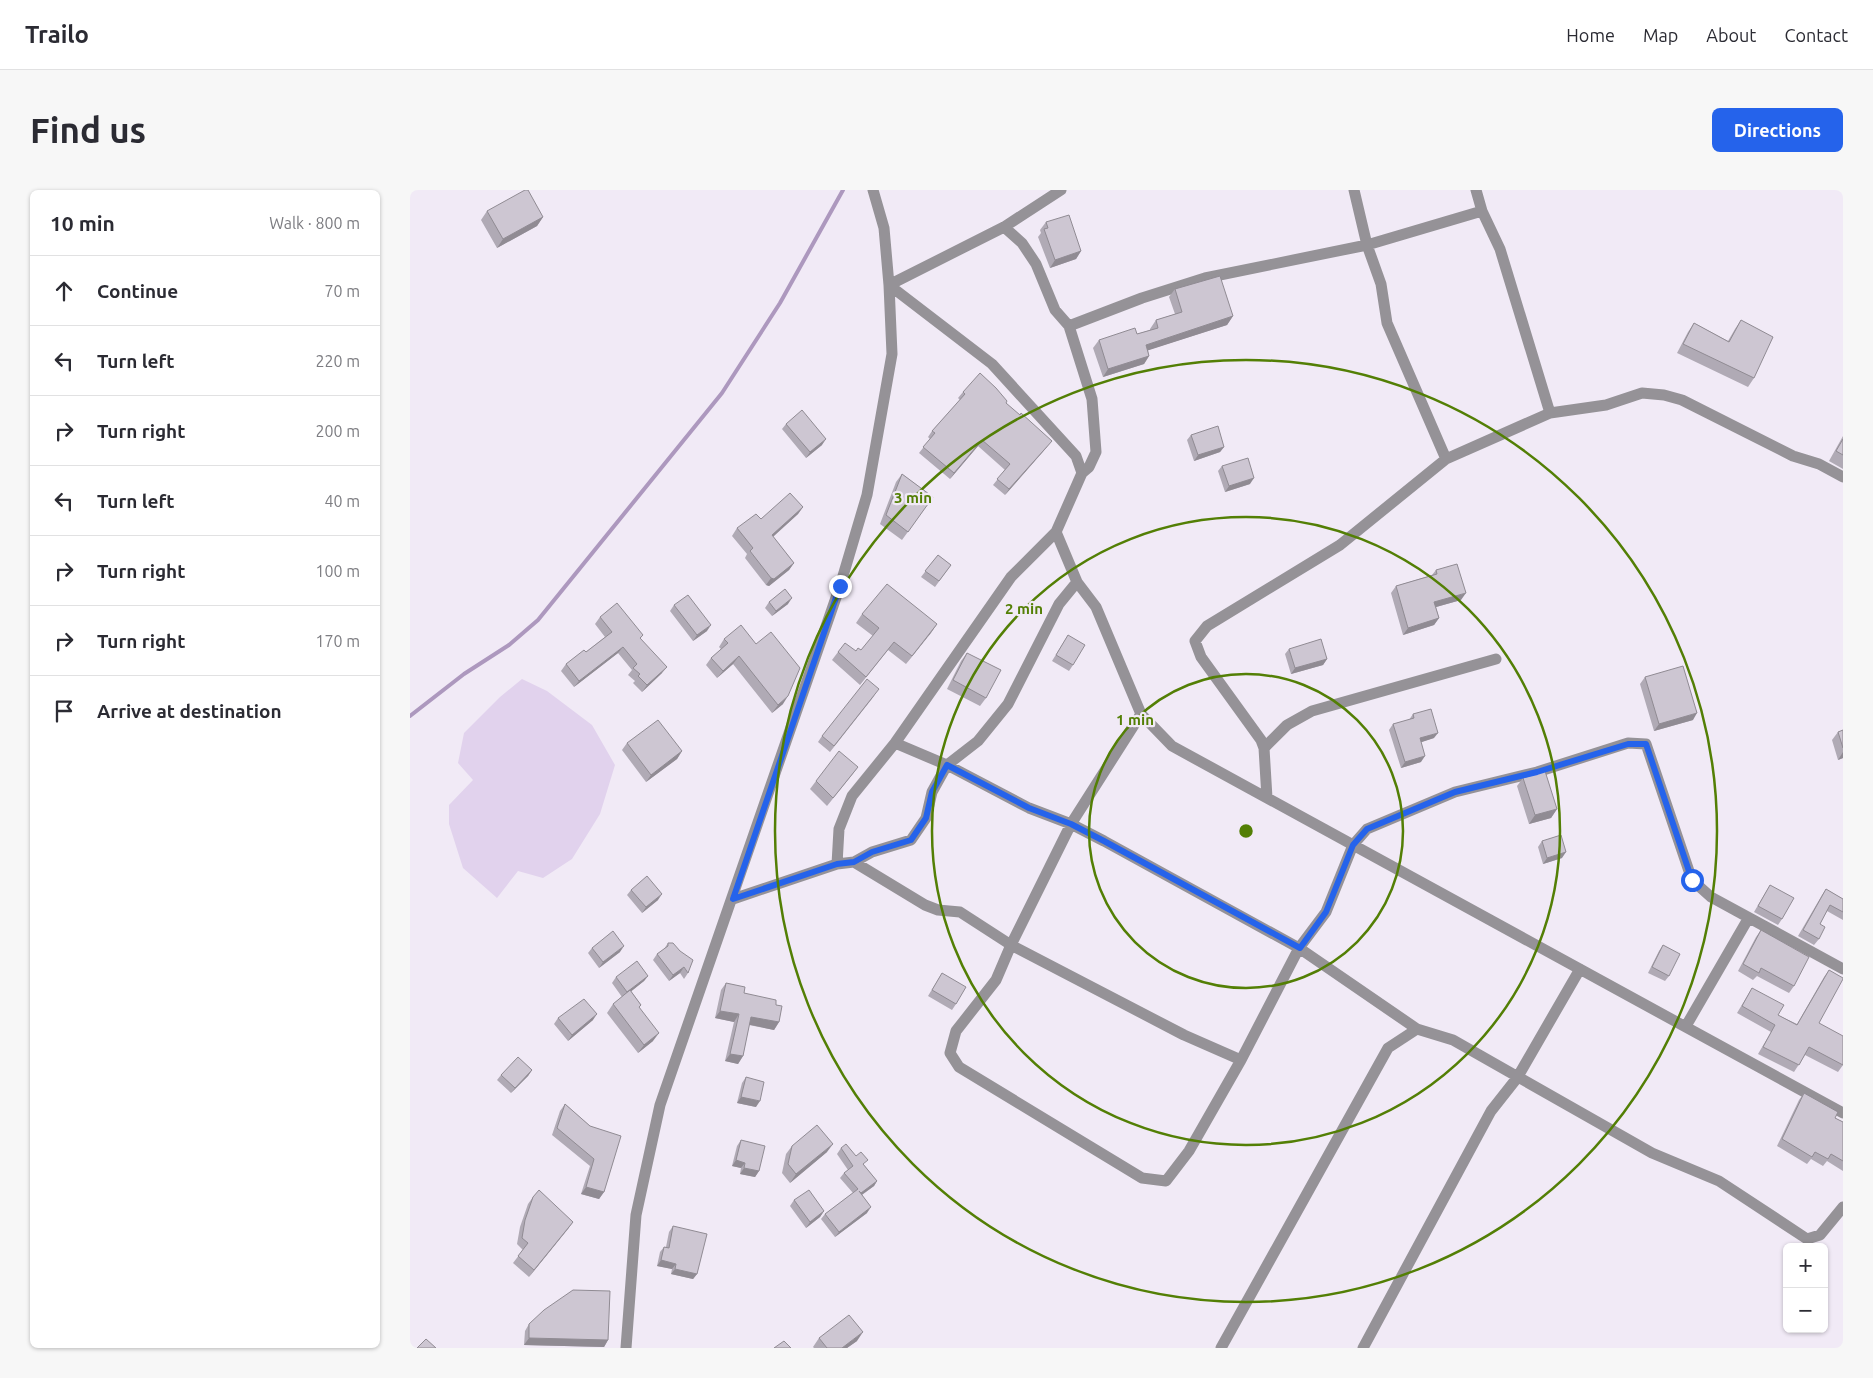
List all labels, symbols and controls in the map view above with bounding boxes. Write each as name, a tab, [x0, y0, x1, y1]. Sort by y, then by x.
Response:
text: Trailo	[25, 21, 89, 48]
text: Home	[1566, 25, 1615, 45]
text: Map	[1643, 25, 1678, 45]
text: About	[1706, 25, 1756, 45]
text: Contact	[1784, 25, 1848, 45]
button: Directions	[1712, 108, 1843, 152]
text: Find us	[30, 110, 146, 150]
text: 10 min	[50, 211, 115, 235]
text: Walk · 800 m	[269, 214, 360, 232]
icon: ahead	[50, 277, 78, 305]
text: Continue	[97, 280, 178, 302]
text: 70 m	[324, 282, 360, 300]
icon: left	[50, 347, 78, 375]
text: Turn left	[97, 350, 175, 372]
text: 220 m	[315, 352, 360, 370]
icon: right	[50, 417, 78, 445]
text: Turn right	[97, 420, 185, 442]
text: 200 m	[315, 422, 360, 440]
icon: left	[50, 487, 78, 515]
text: 3 min	[894, 489, 932, 506]
text: Turn left	[97, 490, 175, 512]
text: 40 m	[324, 492, 360, 510]
icon: right	[50, 557, 78, 585]
text: Turn right	[97, 560, 185, 582]
text: 100 m	[315, 562, 360, 580]
route end	[829, 575, 852, 598]
text: 2 min	[1005, 600, 1043, 617]
icon: right	[50, 627, 78, 655]
text: Turn right	[97, 630, 185, 652]
text: 170 m	[315, 632, 360, 650]
icon: arrive	[50, 697, 78, 725]
text: Arrive at destination	[97, 700, 282, 722]
text: 1 min	[1116, 711, 1154, 728]
centre of rings	[1237, 822, 1255, 840]
route start	[1681, 869, 1704, 892]
map controls	[1783, 1243, 1828, 1333]
button: +	[1783, 1243, 1828, 1288]
button: −	[1783, 1288, 1828, 1333]

